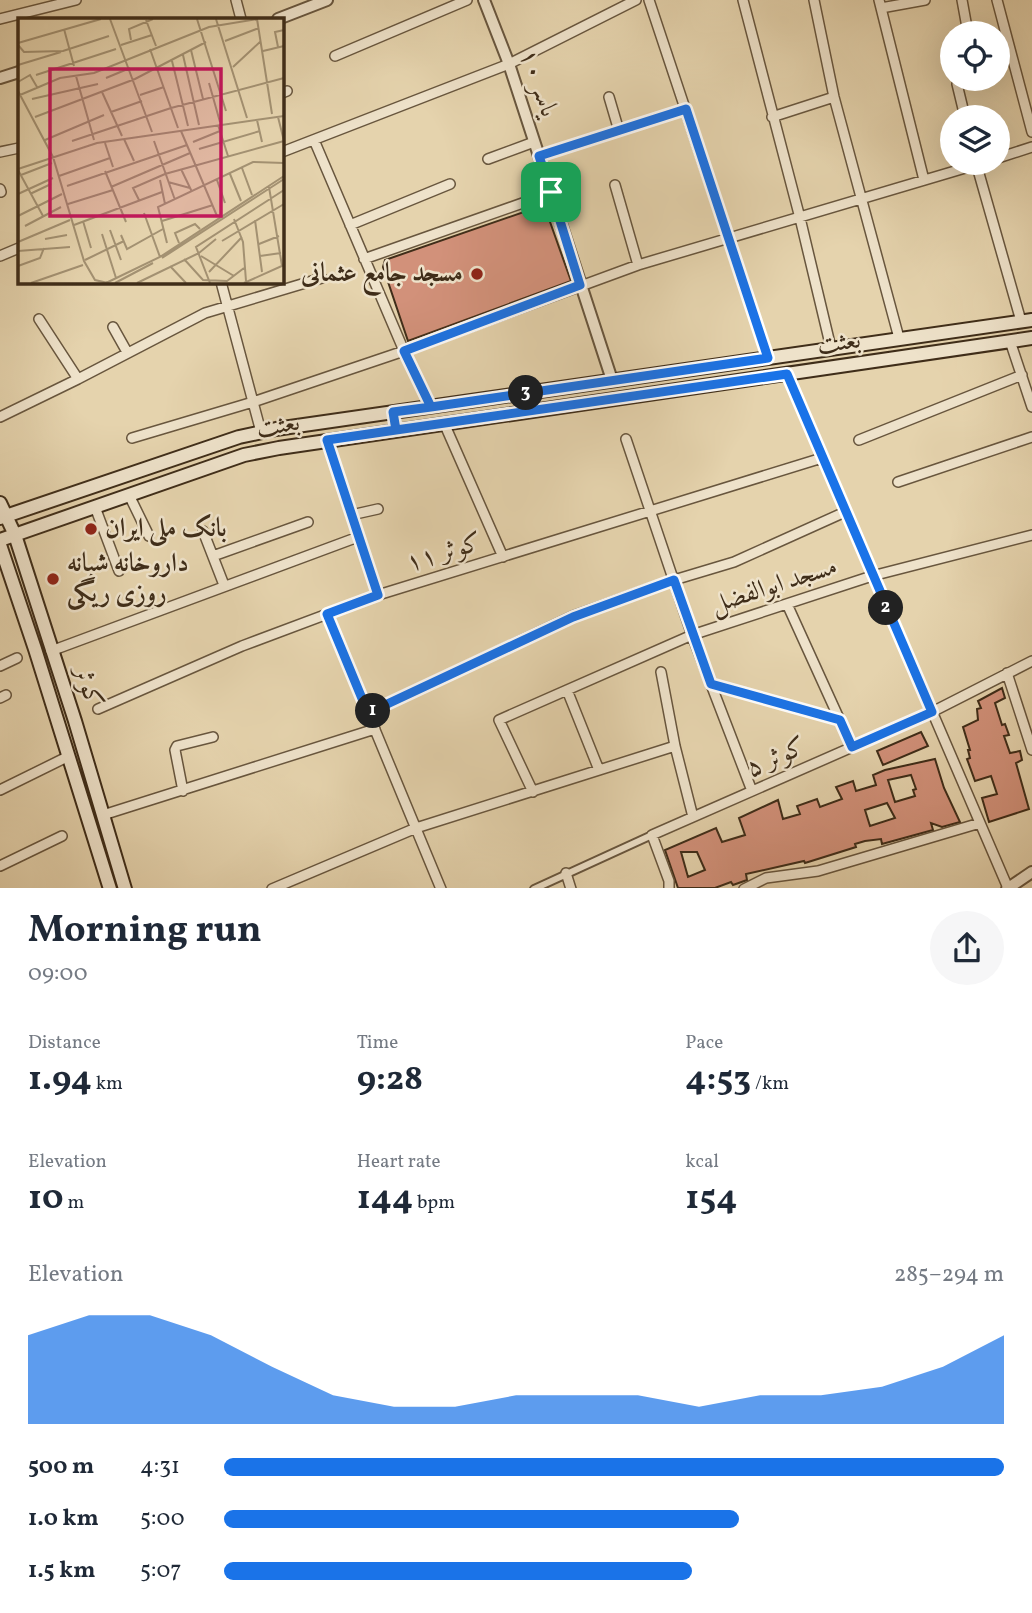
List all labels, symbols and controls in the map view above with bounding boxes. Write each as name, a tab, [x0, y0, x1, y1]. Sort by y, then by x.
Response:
inset map	[18, 18, 284, 284]
map controls	[940, 21, 1010, 175]
button: locate	[940, 21, 1010, 91]
street label: یاسر ۱۰	[510, 44, 567, 124]
button: layers	[940, 105, 1010, 175]
pin	[521, 162, 581, 222]
icon: arrive	[532, 173, 570, 211]
place label: مسجد جامع عثمانی	[300, 256, 463, 296]
marker: مسجد جامع عثمانی	[469, 266, 485, 282]
street label: بعثت	[815, 322, 863, 364]
pin: 3	[508, 376, 544, 410]
text: 3	[521, 379, 530, 405]
street label: بعثت	[253, 404, 303, 448]
place label: بانک ملی ایران	[105, 511, 227, 548]
marker: بانک ملی ایران	[83, 521, 99, 537]
street label: کوثر ۱۱	[402, 524, 486, 582]
place label: داروخانه شبانه روزی ریگی	[67, 546, 189, 612]
street label: مسجد ابوالفضل	[706, 549, 842, 623]
marker: داروخانه شبانه روزی ریگی	[45, 571, 61, 587]
pin: 2	[868, 590, 903, 626]
text: 2	[881, 594, 890, 620]
street label: کوثر	[63, 659, 112, 712]
pin: 1	[356, 694, 390, 728]
text: 1	[369, 697, 376, 723]
street label: کوثر ۵	[740, 729, 812, 787]
text: Morning run	[28, 905, 262, 958]
button: share	[930, 911, 1004, 985]
text: 09:00	[28, 958, 88, 990]
text: Distance	[28, 1030, 101, 1056]
text: Time	[357, 1030, 398, 1056]
text: Pace	[685, 1030, 723, 1056]
text: 1.94	[28, 1056, 92, 1104]
text: 9:28	[357, 1056, 423, 1104]
text: 4:53	[685, 1056, 751, 1104]
text: km	[92, 1071, 123, 1097]
text: /km	[751, 1071, 789, 1097]
text: Elevation	[28, 1149, 107, 1175]
text: Heart rate	[357, 1149, 441, 1175]
text: kcal	[685, 1149, 719, 1175]
text: 10	[28, 1175, 64, 1223]
text: 144	[357, 1175, 413, 1223]
text: 154	[685, 1175, 737, 1223]
text: m	[64, 1190, 84, 1216]
text: bpm	[413, 1190, 455, 1216]
text: Elevation	[28, 1259, 124, 1291]
text: 285–294 m	[894, 1259, 1004, 1291]
text: 500 m	[28, 1451, 94, 1483]
text: 4:31	[140, 1451, 180, 1483]
text: 1.0 km	[28, 1503, 99, 1535]
text: 5:00	[140, 1503, 185, 1535]
text: 1.5 km	[28, 1555, 95, 1587]
text: 5:07	[140, 1555, 181, 1587]

